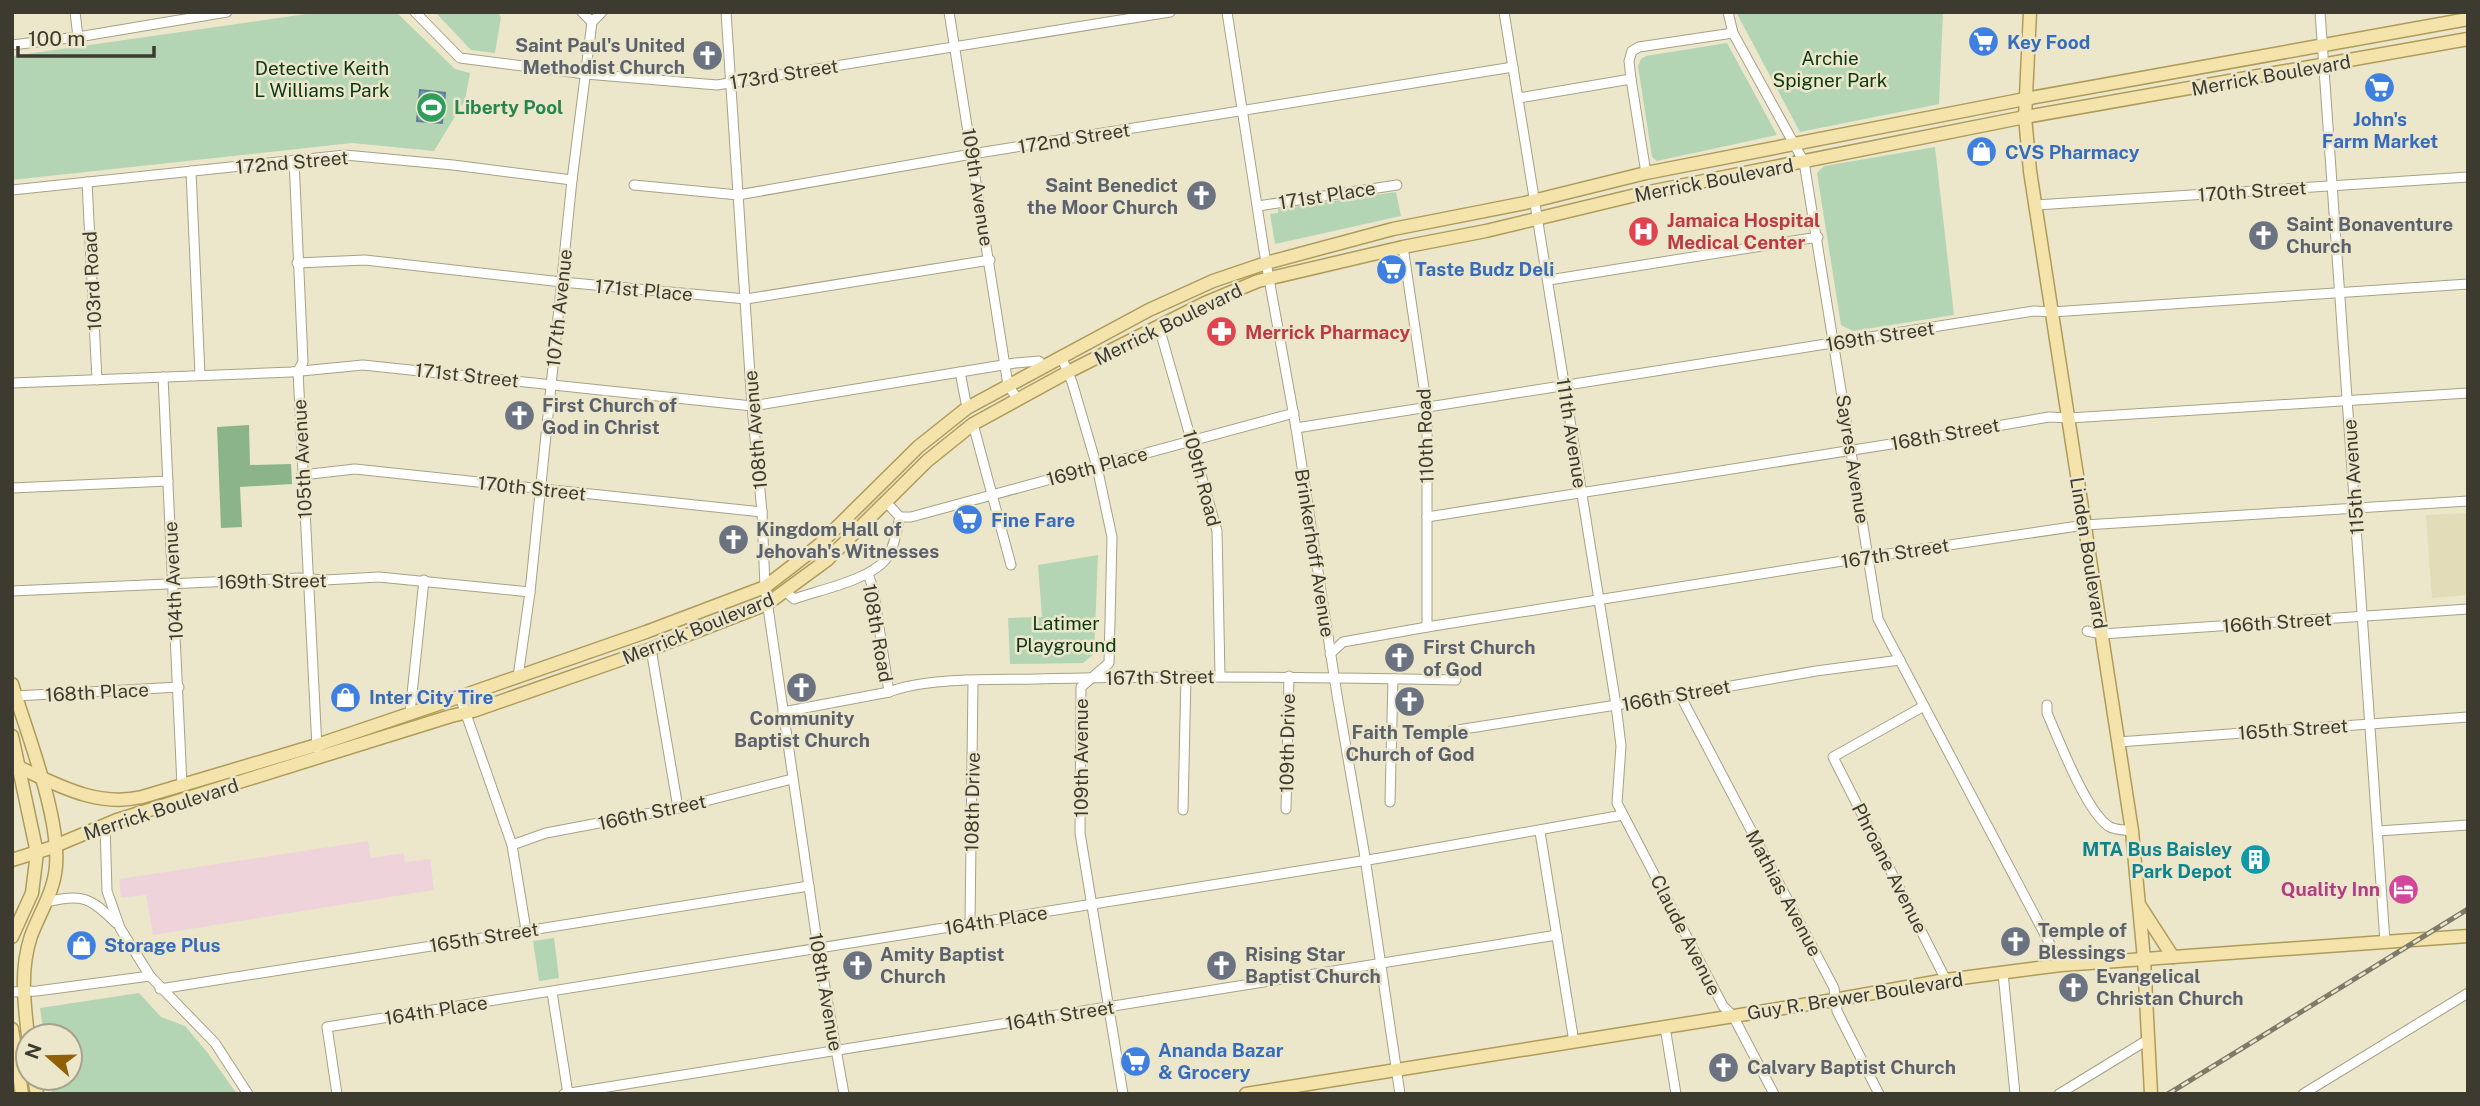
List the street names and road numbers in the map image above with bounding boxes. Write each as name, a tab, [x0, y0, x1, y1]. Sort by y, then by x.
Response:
street label: Merrick Boulevard	[2190, 50, 2352, 100]
street label: 173rd Street	[728, 55, 840, 93]
street label: 172nd Street	[1016, 118, 1132, 158]
street label: 109th Avenue	[958, 126, 998, 248]
street label: 172nd Street	[235, 146, 349, 178]
street label: Merrick Boulevard	[1633, 154, 1795, 206]
street label: 171st Place	[1277, 176, 1377, 214]
street label: 170th Street	[2197, 176, 2307, 206]
street label: 103rd Road	[78, 231, 106, 331]
street label: 107th Avenue	[542, 248, 576, 368]
street label: 171st Place	[594, 275, 694, 305]
street label: Merrick Boulevard	[1091, 279, 1245, 369]
street label: 169th Street	[1824, 317, 1936, 355]
street label: 171st Street	[414, 359, 520, 391]
street label: 108th Avenue	[739, 369, 771, 491]
street label: 111th Avenue	[1552, 376, 1592, 490]
street label: 110th Road	[1412, 388, 1438, 484]
street label: Sayres Avenue	[1832, 393, 1874, 525]
street label: 105th Avenue	[288, 399, 316, 519]
street label: 168th Street	[1889, 414, 2001, 454]
street label: 115th Avenue	[2338, 418, 2368, 536]
street label: 109th Road	[1179, 427, 1225, 529]
street label: 169th Place	[1044, 442, 1150, 490]
street label: Brinkerhoff Avenue	[1291, 467, 1339, 639]
street label: 170th Street	[477, 471, 587, 505]
street label: Linden Boulevard	[2066, 476, 2112, 630]
street label: 104th Avenue	[159, 521, 187, 641]
street label: 167th Street	[1839, 534, 1951, 572]
street label: 169th Street	[217, 569, 327, 593]
street label: 108th Road	[859, 582, 897, 684]
street label: Merrick Boulevard	[619, 588, 777, 668]
street label: 166th Street	[2221, 607, 2333, 637]
street label: 167th Street	[1105, 665, 1215, 689]
street label: 166th Street	[1620, 675, 1732, 715]
street label: 168th Place	[44, 678, 150, 706]
street label: 109th Drive	[1275, 693, 1299, 793]
street label: 109th Avenue	[1070, 698, 1092, 818]
street label: 165th Street	[2237, 714, 2349, 744]
street label: 108th Drive	[960, 752, 984, 852]
street label: Merrick Boulevard	[81, 774, 241, 844]
street label: 166th Street	[596, 790, 708, 834]
street label: Phroane Avenue	[1848, 799, 1932, 937]
street label: Mathias Avenue	[1741, 826, 1827, 960]
street label: Claude Avenue	[1646, 871, 1726, 999]
street label: 164th Place	[943, 901, 1049, 939]
street label: 165th Street	[428, 918, 540, 956]
street label: 108th Avenue	[805, 931, 847, 1053]
street label: Guy R. Brewer Boulevard	[1745, 968, 1965, 1024]
street label: 164th Place	[383, 991, 489, 1029]
street label: 164th Street	[1004, 996, 1116, 1034]

